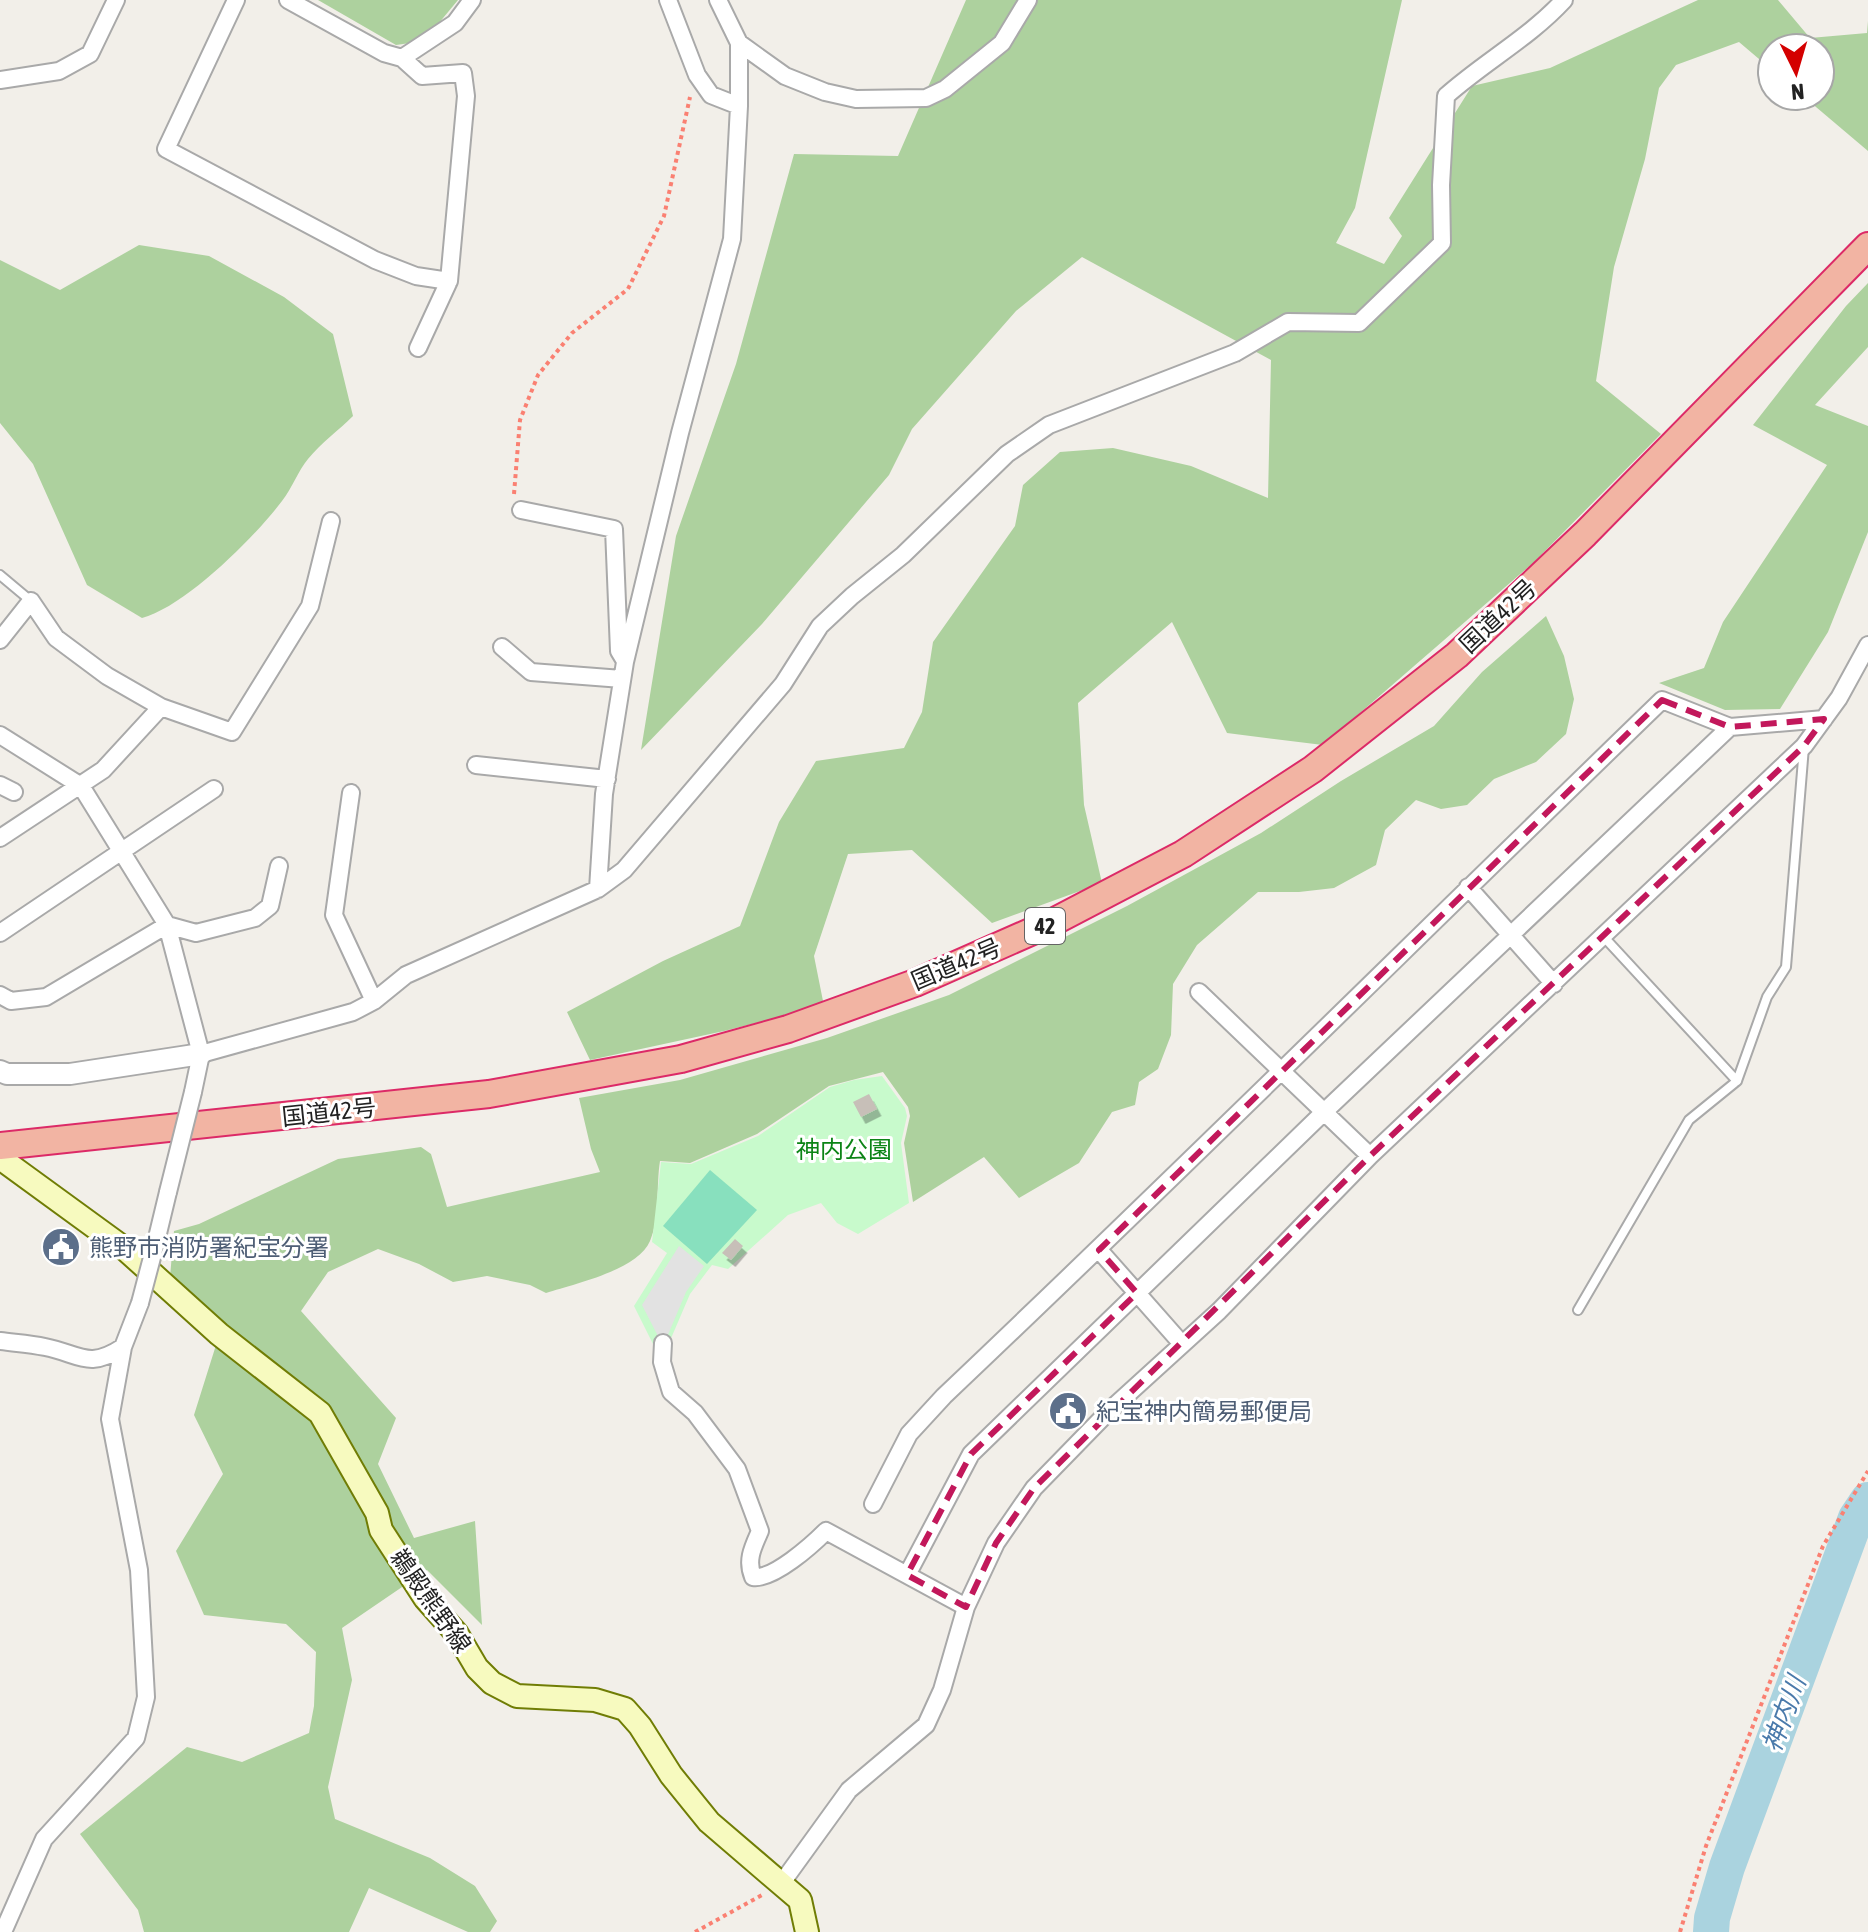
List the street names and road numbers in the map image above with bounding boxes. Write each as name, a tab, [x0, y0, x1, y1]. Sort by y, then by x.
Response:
street label: 国道42号	[1454, 574, 1542, 658]
road number: 42	[1025, 908, 1065, 944]
street label: 国道42号	[907, 933, 1005, 995]
street label: 国道42号	[281, 1094, 377, 1130]
street label: 鵜殿熊野線	[386, 1544, 476, 1658]

